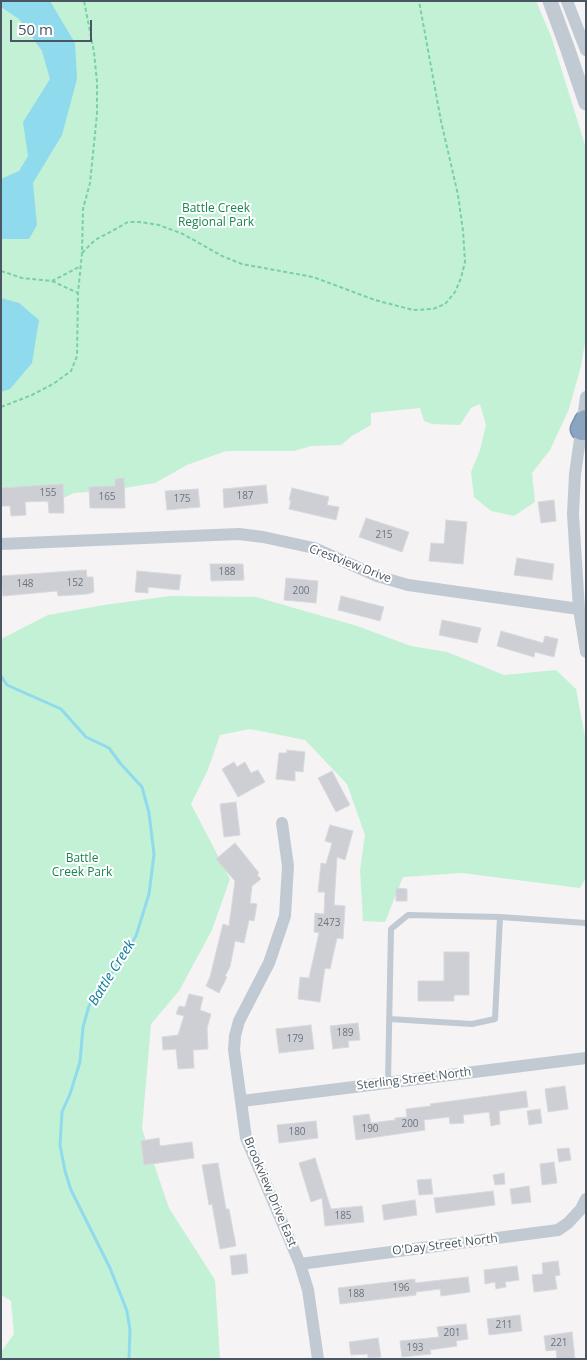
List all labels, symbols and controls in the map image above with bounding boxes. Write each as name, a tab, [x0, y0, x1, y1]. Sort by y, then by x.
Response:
scale bar	[12, 10, 95, 42]
text: 50 m	[18, 19, 53, 39]
park label: Battle Creek Regional Park	[178, 202, 254, 230]
house number: 155	[39, 487, 57, 499]
house number: 187	[236, 490, 254, 502]
house number: 165	[98, 491, 116, 503]
house number: 175	[173, 493, 191, 505]
house number: 215	[375, 529, 393, 541]
street label: Crestview Drive	[307, 542, 393, 586]
house number: 188	[218, 566, 236, 578]
house number: 152	[66, 577, 84, 589]
house number: 148	[16, 578, 34, 590]
house number: 200	[292, 585, 310, 597]
park label: Battle Creek Park	[52, 852, 112, 880]
house number: 2473	[318, 917, 340, 929]
water label: Battle Creek	[85, 937, 139, 1009]
house number: 189	[336, 1027, 354, 1039]
house number: 179	[286, 1033, 304, 1045]
street label: Sterling Street North	[356, 1065, 472, 1093]
house number: 200	[401, 1118, 419, 1130]
house number: 190	[361, 1123, 379, 1135]
house number: 180	[288, 1126, 306, 1138]
street label: Brookview Drive East	[240, 1135, 300, 1249]
house number: 185	[334, 1210, 352, 1222]
street label: O'Day Street North	[392, 1231, 498, 1259]
house number: 196	[392, 1282, 410, 1294]
house number: 188	[347, 1288, 365, 1300]
house number: 211	[495, 1319, 513, 1331]
house number: 201	[443, 1327, 461, 1339]
house number: 221	[550, 1337, 568, 1349]
house number: 193	[406, 1342, 424, 1354]

